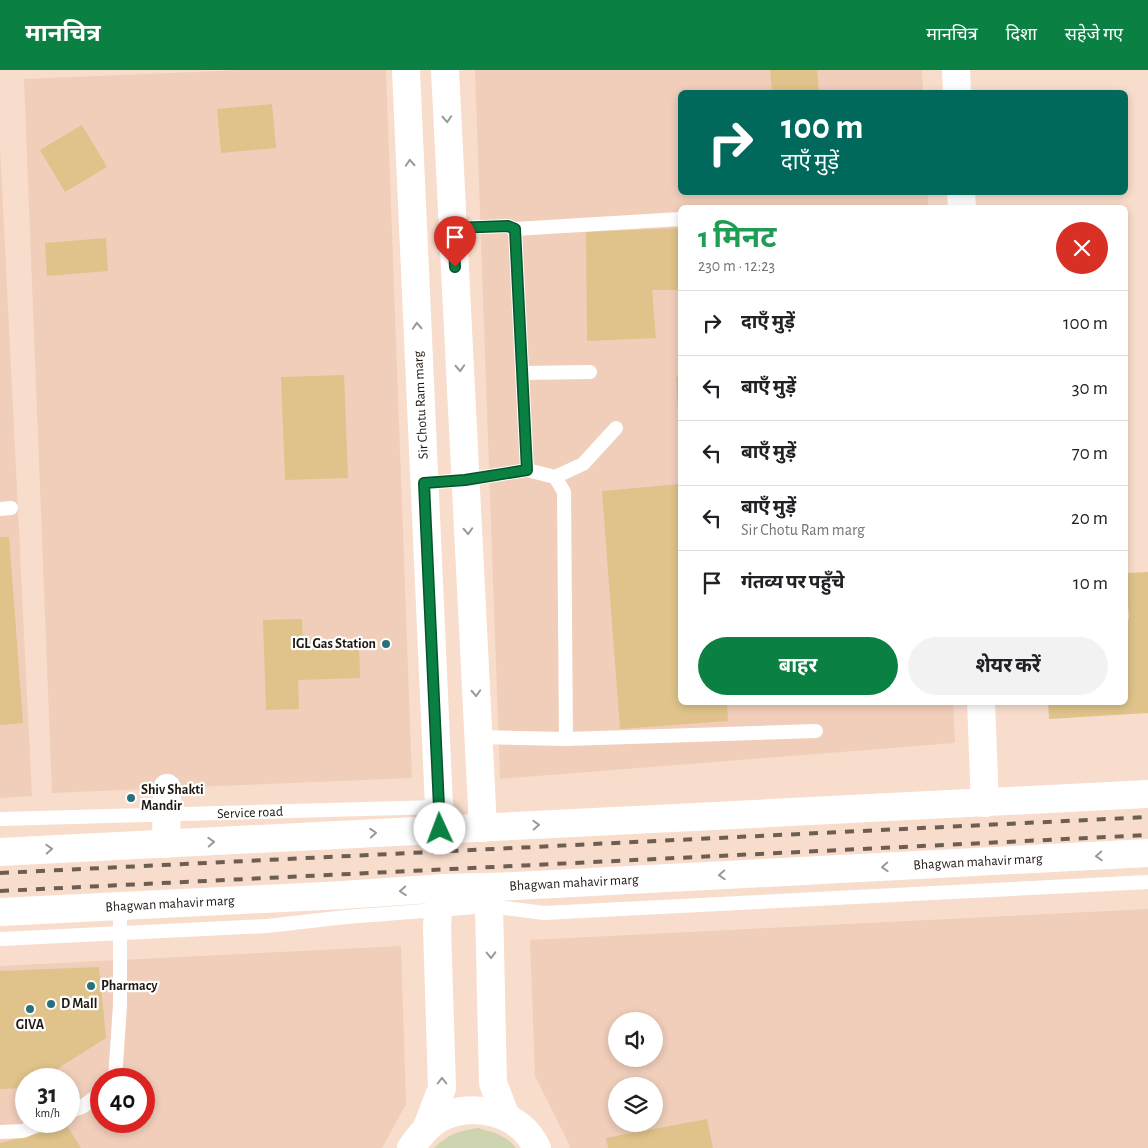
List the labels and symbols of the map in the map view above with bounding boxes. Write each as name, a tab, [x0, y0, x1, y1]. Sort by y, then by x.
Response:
one-way arrow	[442, 115, 453, 123]
one-way arrow	[405, 159, 415, 167]
pin	[434, 216, 476, 267]
one-way arrow	[412, 322, 422, 330]
street label: Sir Chotu Ram marg	[411, 350, 431, 459]
one-way arrow	[454, 365, 465, 373]
one-way arrow	[462, 527, 473, 535]
place label: IGL Gas Station	[292, 637, 376, 651]
marker: IGL Gas Station	[380, 638, 392, 650]
one-way arrow	[470, 689, 481, 697]
place label: Shiv Shakti Mandir	[141, 783, 204, 813]
marker: Shiv Shakti Mandir	[125, 792, 137, 804]
position arrow	[413, 802, 465, 854]
street label: Service road	[217, 805, 283, 821]
one-way arrow	[532, 820, 540, 831]
one-way arrow	[370, 828, 378, 839]
one-way arrow	[207, 836, 215, 847]
one-way arrow	[45, 844, 53, 855]
one-way arrow	[1095, 850, 1103, 861]
street label: Bhagwan mahavir marg	[913, 852, 1043, 872]
one-way arrow	[880, 861, 888, 872]
one-way arrow	[718, 870, 726, 881]
street label: Bhagwan mahavir marg	[509, 873, 639, 893]
one-way arrow	[398, 885, 406, 896]
street label: Bhagwan mahavir marg	[105, 894, 235, 914]
one-way arrow	[485, 951, 496, 959]
place label: Pharmacy	[101, 979, 158, 993]
marker: Pharmacy	[85, 980, 97, 992]
place label: D Mall	[61, 997, 97, 1011]
marker: D Mall	[45, 998, 57, 1010]
marker: GIVA	[24, 1003, 36, 1015]
place label: GIVA	[16, 1018, 45, 1032]
speed limit sign: 40	[90, 1068, 155, 1133]
one-way arrow	[437, 1077, 447, 1084]

